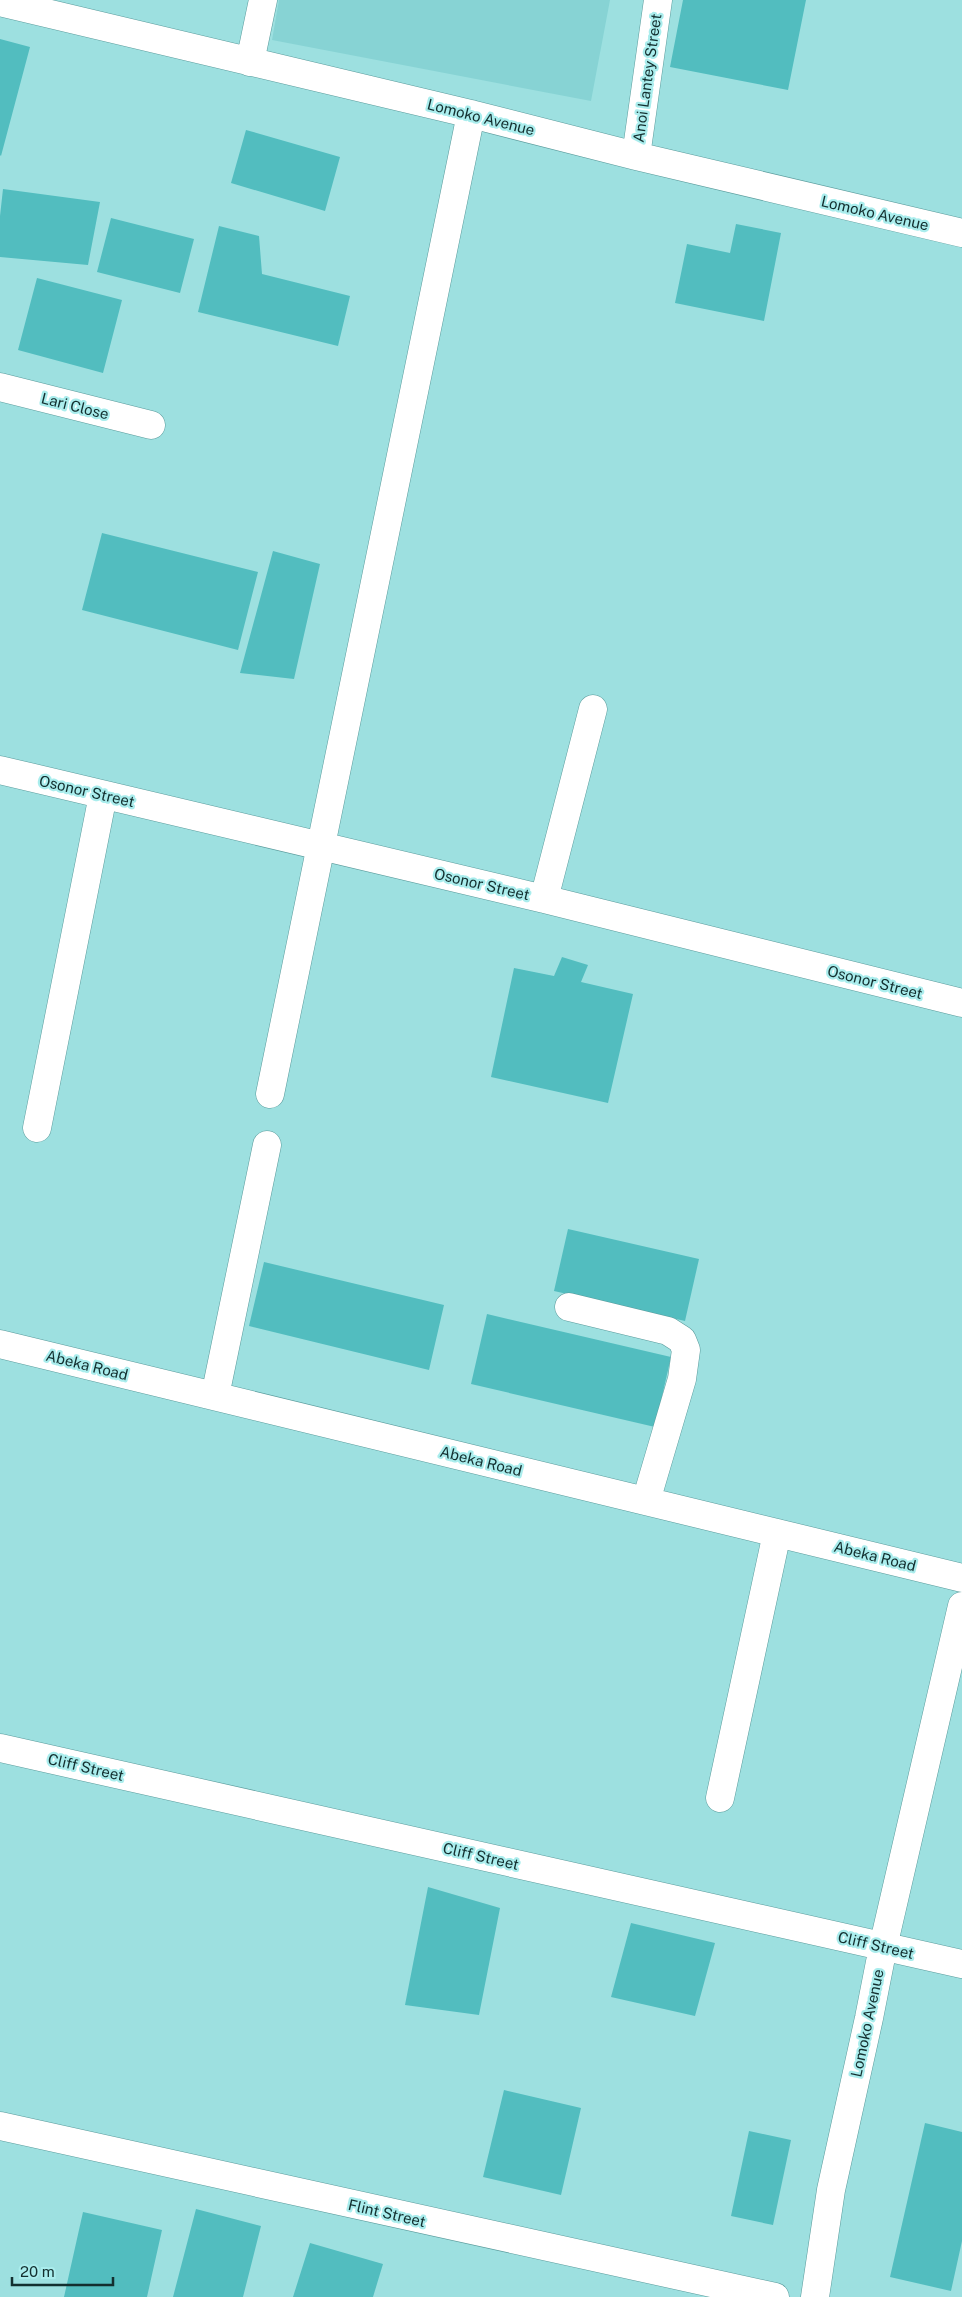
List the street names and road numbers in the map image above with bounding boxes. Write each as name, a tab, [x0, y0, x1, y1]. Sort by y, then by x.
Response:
street label: Anoi Lantey Street	[630, 12, 664, 143]
street label: Lomoko Avenue	[426, 95, 536, 139]
street label: Lomoko Avenue	[820, 192, 930, 234]
street label: Lari Close	[39, 389, 111, 423]
street label: Osonor Street	[38, 772, 137, 810]
street label: Osonor Street	[433, 865, 532, 903]
street label: Osonor Street	[826, 962, 924, 1002]
street label: Abeka Road	[44, 1347, 130, 1383]
street label: Abeka Road	[438, 1443, 524, 1479]
street label: Abeka Road	[832, 1538, 918, 1574]
street label: Cliff Street	[46, 1750, 126, 1784]
street label: Cliff Street	[441, 1839, 521, 1873]
street label: Cliff Street	[836, 1928, 916, 1962]
street label: Lomoko Avenue	[847, 1967, 887, 2079]
street label: Flint Street	[347, 2196, 427, 2230]

